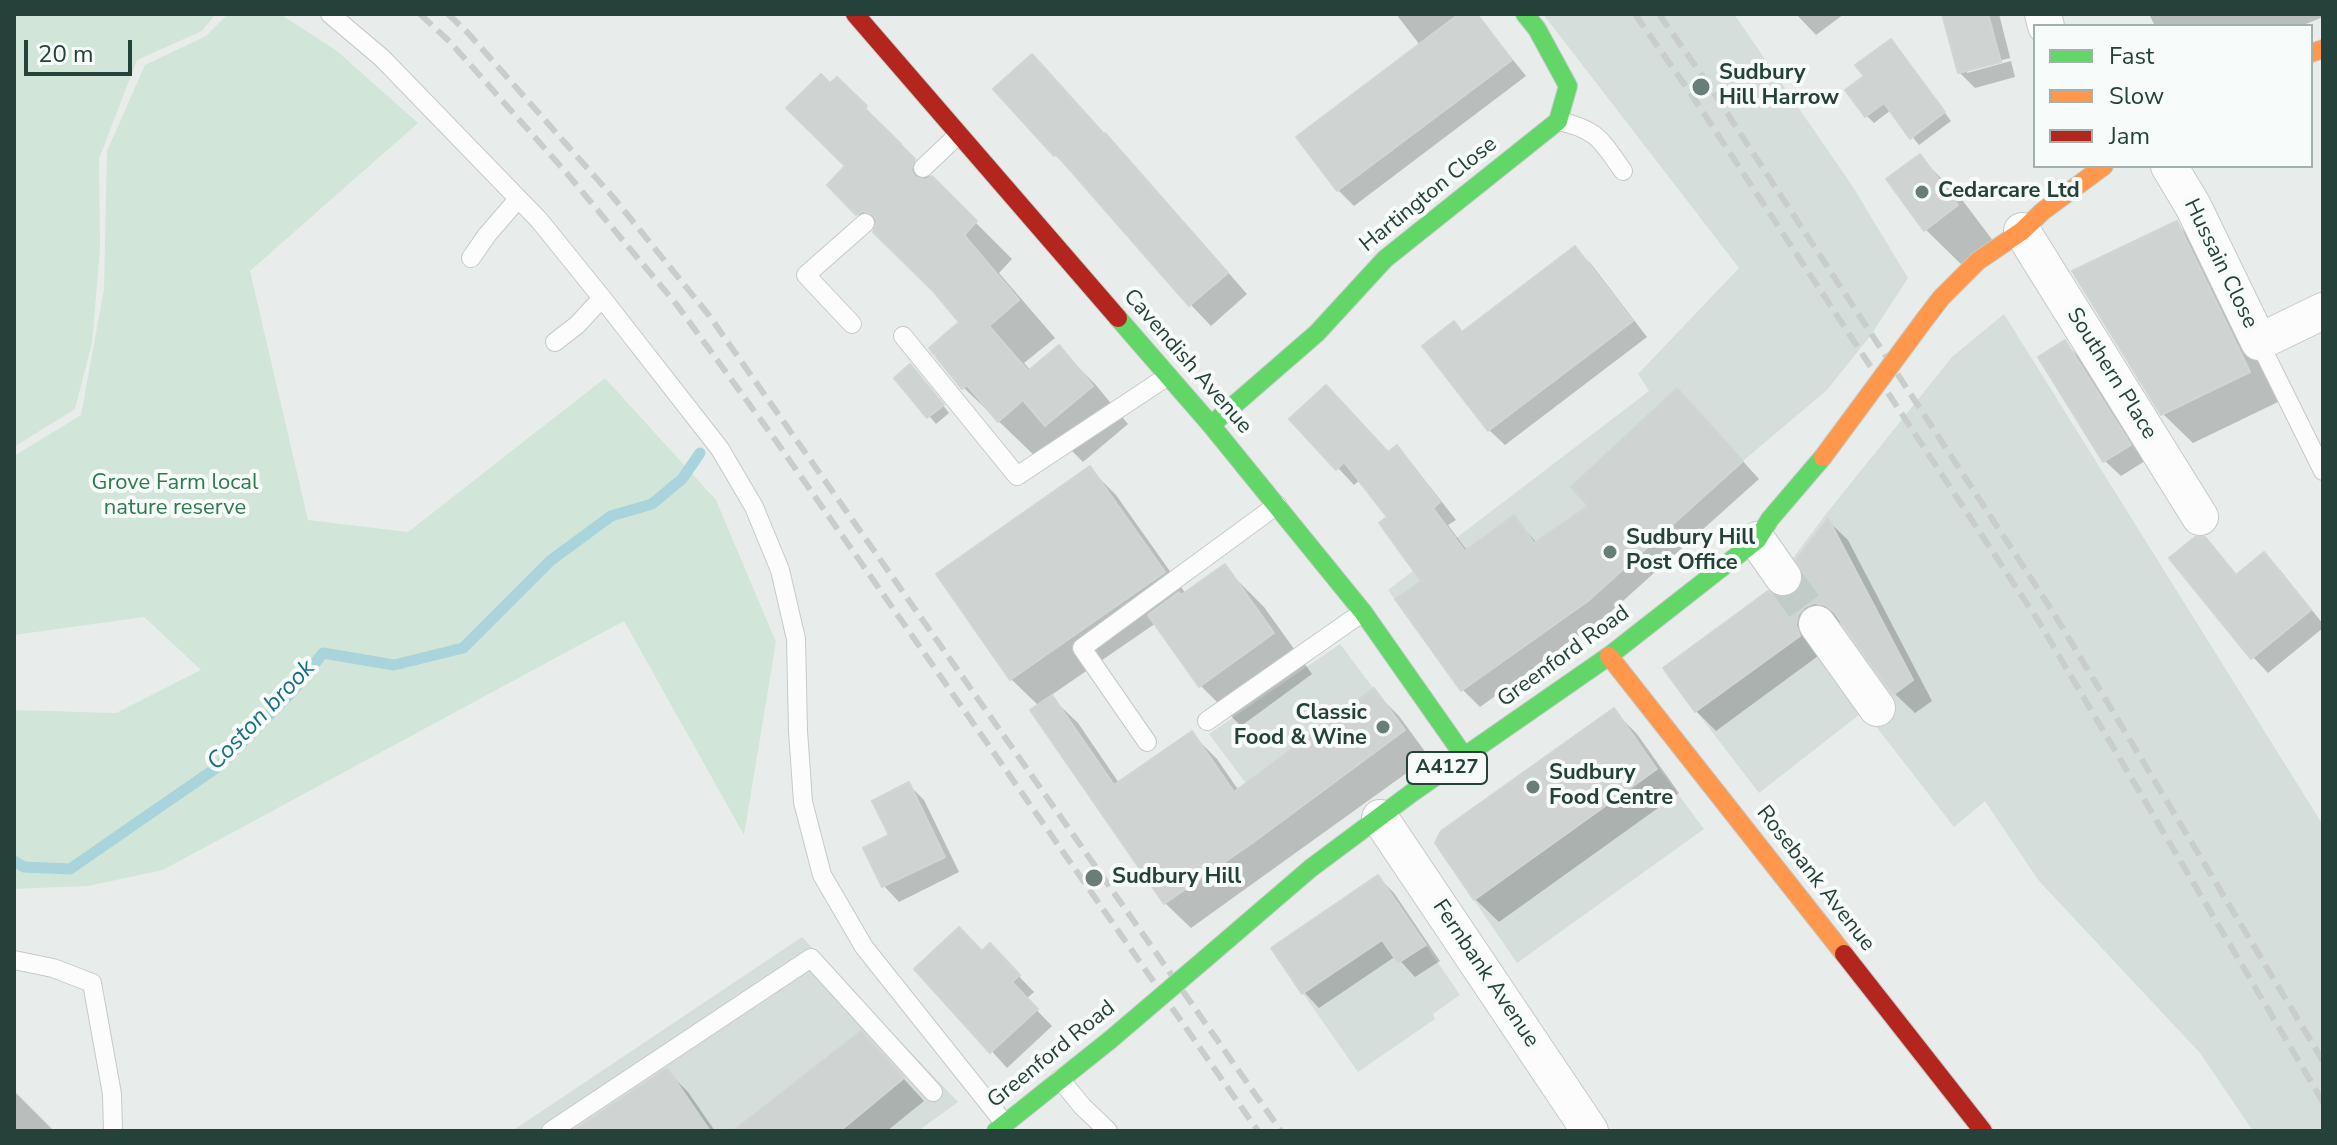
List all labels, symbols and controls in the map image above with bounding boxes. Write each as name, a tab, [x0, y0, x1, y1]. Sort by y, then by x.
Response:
scale bar	[28, 24, 136, 74]
legend	[2033, 24, 2313, 168]
text: 20 m	[38, 38, 94, 70]
text: Fast	[2109, 40, 2154, 72]
place label: Sudbury Hill Harrow	[1719, 61, 1839, 112]
marker: Sudbury Hill Harrow	[1690, 76, 1712, 98]
text: Slow	[2109, 80, 2164, 112]
text: Jam	[2109, 120, 2150, 152]
street label: Hartington Close	[1355, 132, 1503, 258]
place label: Cedarcare Ltd	[1938, 179, 2080, 205]
marker: Cedarcare Ltd	[1913, 183, 1931, 201]
street label: Hussain Close	[2177, 195, 2263, 333]
street label: Cavendish Avenue	[1117, 284, 1257, 440]
street label: Southern Place	[2060, 303, 2162, 445]
park label: Grove Farm local nature reserve	[92, 471, 258, 522]
place label: Sudbury Hill Post Office	[1626, 526, 1755, 578]
marker: Sudbury Hill Post Office	[1601, 543, 1619, 561]
street label: Greenford Road	[1493, 600, 1635, 714]
water label: Coston brook	[202, 655, 322, 777]
place label: Classic Food & Wine	[1234, 701, 1367, 752]
marker: Classic Food & Wine	[1374, 718, 1392, 736]
road number: A4127	[1407, 752, 1487, 784]
place label: Sudbury Food Centre	[1549, 761, 1673, 812]
marker: Sudbury Food Centre	[1524, 778, 1542, 796]
street label: Rosebank Avenue	[1750, 801, 1880, 957]
place label: Sudbury Hill	[1112, 865, 1241, 891]
marker: Sudbury Hill	[1083, 867, 1105, 889]
street label: Fernbank Avenue	[1426, 895, 1544, 1053]
street label: Greenford Road	[983, 996, 1121, 1114]

